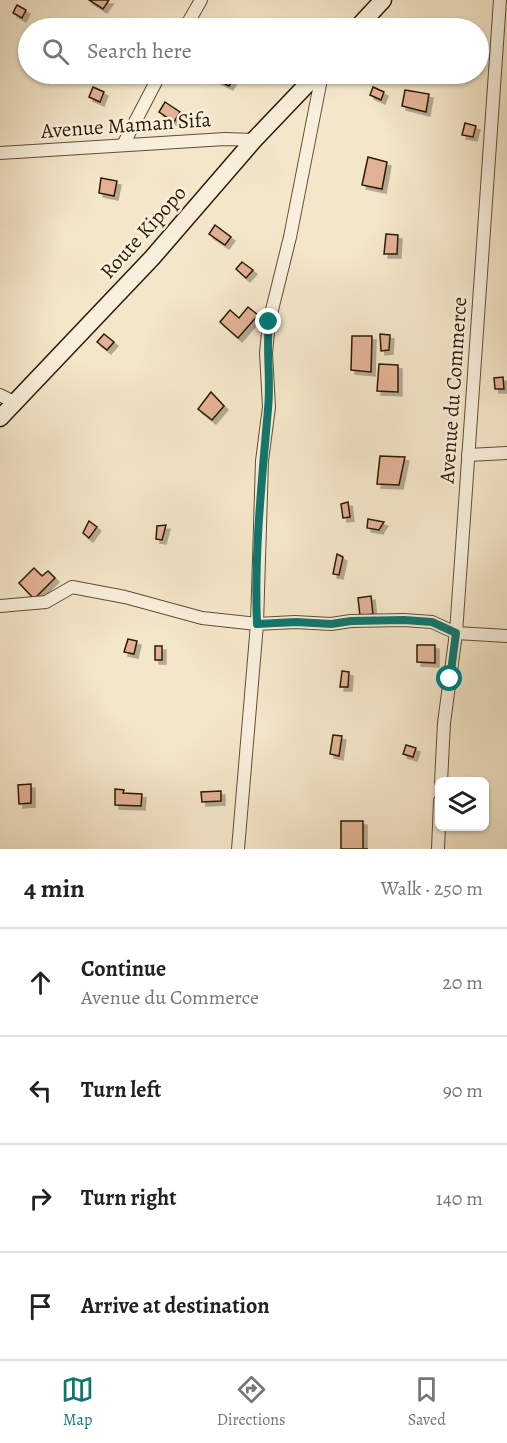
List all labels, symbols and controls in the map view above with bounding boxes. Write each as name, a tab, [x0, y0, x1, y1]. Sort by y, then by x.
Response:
search box	[18, 18, 489, 84]
icon: search	[39, 35, 72, 68]
text: Search here	[87, 36, 192, 66]
street label: Avenue Maman Sifa	[39, 105, 212, 145]
street label: Route Kipopo	[94, 179, 192, 285]
street label: Avenue du Commerce	[432, 296, 473, 485]
route end	[255, 308, 281, 334]
route start	[436, 665, 462, 691]
map controls	[435, 777, 489, 831]
button: layers	[435, 777, 489, 831]
text: 4 min	[24, 871, 85, 906]
text: Walk · 250 m	[381, 875, 483, 902]
text: Continue	[81, 954, 166, 984]
icon: ahead	[24, 966, 57, 999]
text: 20 m	[442, 969, 483, 996]
text: Avenue du Commerce	[81, 984, 259, 1011]
icon: left	[24, 1074, 57, 1107]
text: Turn left	[81, 1075, 161, 1105]
text: 90 m	[443, 1077, 483, 1104]
icon: right	[24, 1182, 57, 1215]
text: Turn right	[81, 1183, 177, 1213]
text: 140 m	[436, 1185, 483, 1212]
icon: arrive	[24, 1290, 57, 1323]
text: Arrive at destination	[81, 1291, 270, 1321]
tab: Map	[61, 1373, 94, 1431]
tab: Directions	[217, 1373, 285, 1431]
tab: Saved	[408, 1373, 446, 1431]

